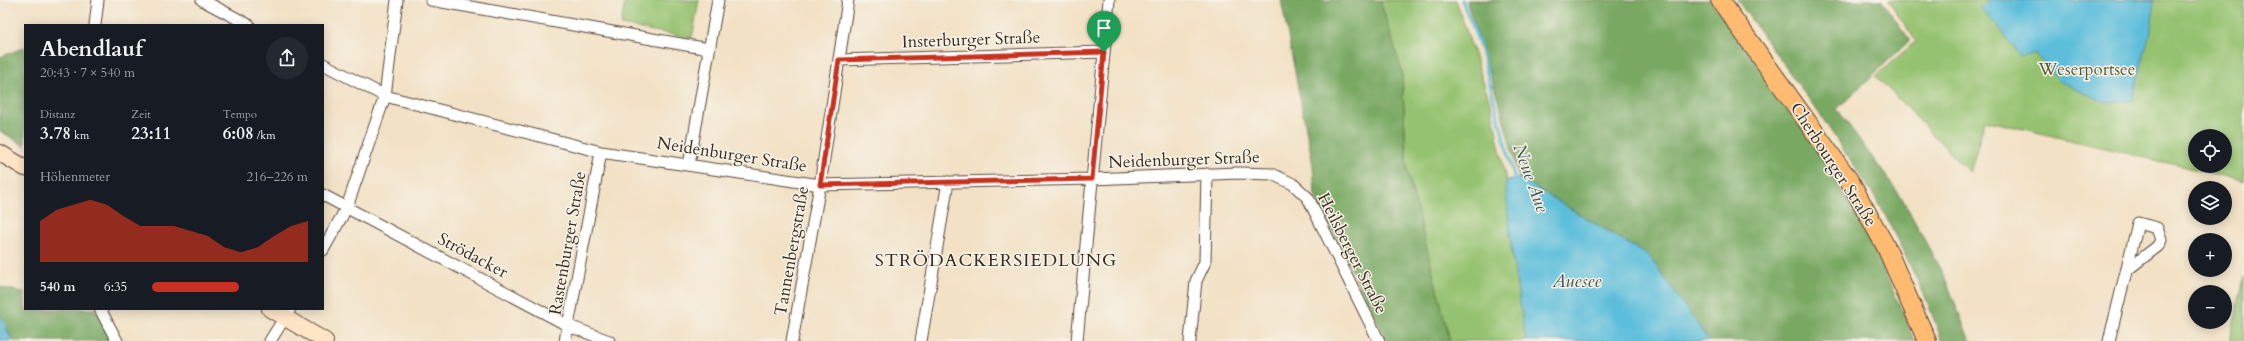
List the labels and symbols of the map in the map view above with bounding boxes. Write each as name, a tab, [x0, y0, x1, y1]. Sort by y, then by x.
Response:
pin	[1087, 11, 1121, 52]
street label: Insterburger Straße	[901, 26, 1041, 53]
park label: Weserportsee	[2037, 58, 2136, 81]
street label: Cherbourger Straße	[1785, 98, 1882, 231]
street label: Neidenburger Straße	[655, 131, 808, 178]
water label: Neue Aue	[1507, 140, 1555, 217]
street label: Neidenburger Straße	[1108, 145, 1260, 174]
street label: Rastenburger Straße	[544, 169, 591, 317]
street label: Tannenbergstraße	[769, 184, 814, 318]
street label: Heilsberger Straße	[1312, 189, 1393, 318]
street label: Strödacker	[434, 227, 513, 284]
district label: STRÖDACKERSIEDLUNG	[875, 248, 1117, 273]
water label: Auesee	[1552, 269, 1603, 294]

